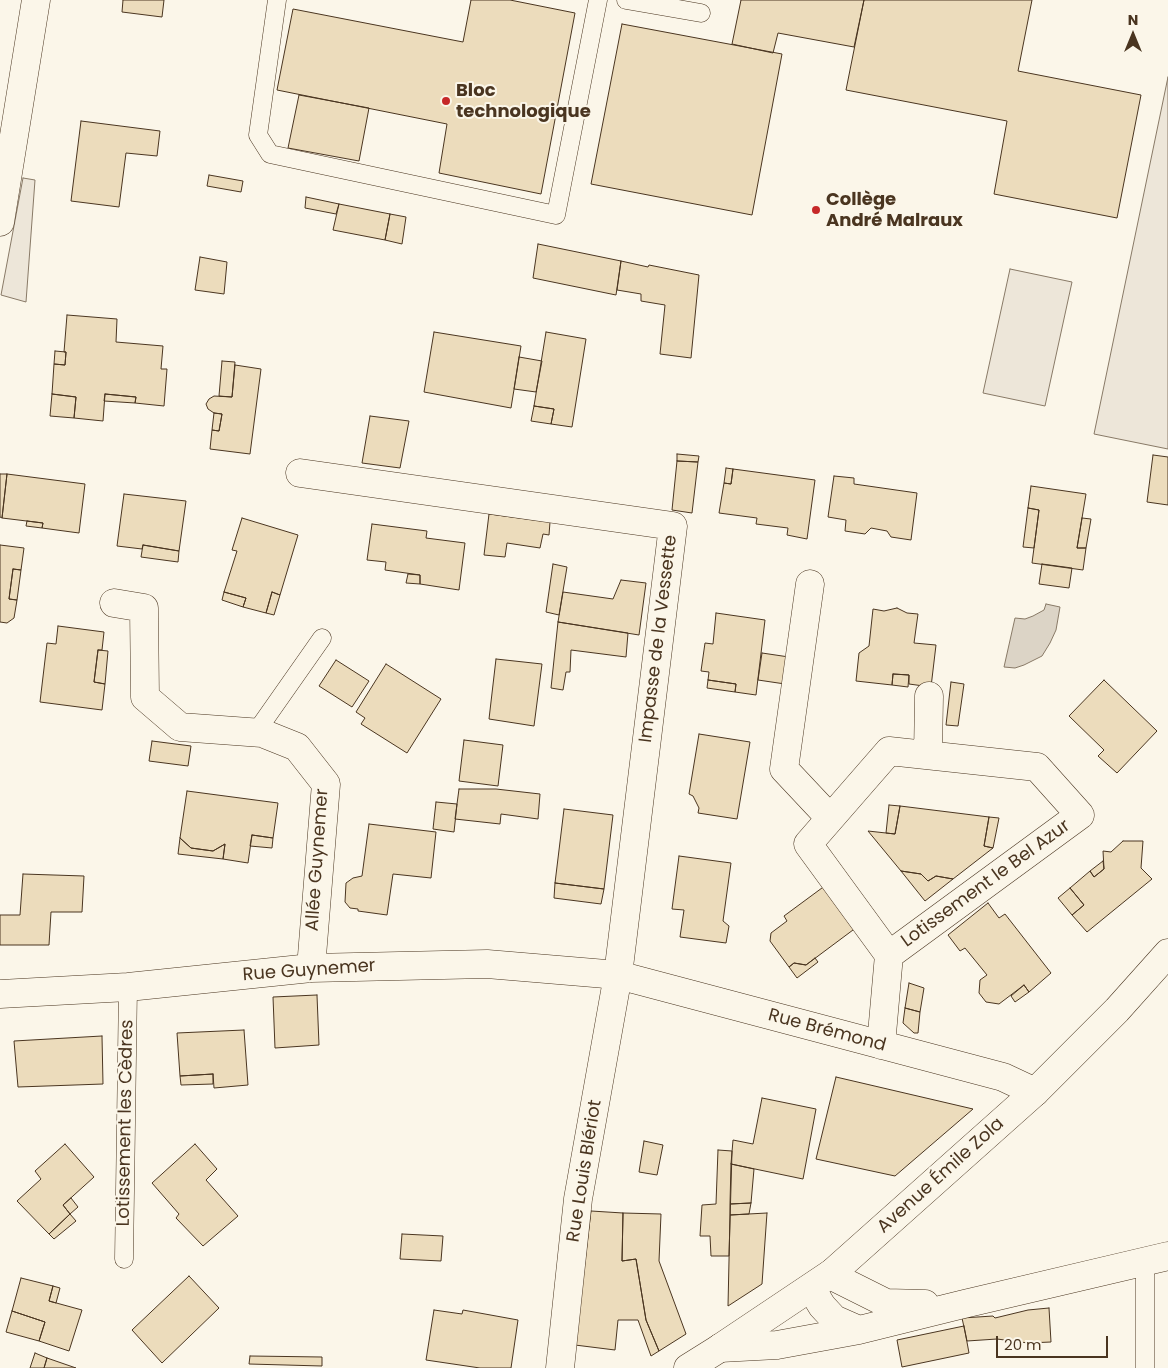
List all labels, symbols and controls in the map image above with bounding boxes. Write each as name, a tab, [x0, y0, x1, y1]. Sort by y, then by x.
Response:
north arrow	[1108, 10, 1158, 60]
text: N	[1128, 10, 1138, 30]
place label: Bloc technologique	[456, 80, 591, 122]
marker: Bloc technologique	[440, 95, 452, 107]
place label: Collège André Malraux	[826, 189, 963, 232]
marker: Collège André Malraux	[810, 204, 822, 216]
street label: Impasse de la Vessette	[636, 534, 682, 744]
street label: Allée Guynemer	[302, 788, 334, 932]
street label: Lotissement le Bel Azur	[897, 816, 1075, 952]
street label: Rue Guynemer	[242, 956, 376, 986]
street label: Rue Brémond	[766, 1005, 888, 1057]
street label: Lotissement les Cèdres	[113, 1019, 139, 1227]
street label: Rue Louis Blériot	[563, 1098, 607, 1244]
street label: Avenue Émile Zola	[873, 1113, 1009, 1239]
scale bar	[998, 1326, 1110, 1358]
text: 20 m	[1004, 1334, 1042, 1355]

